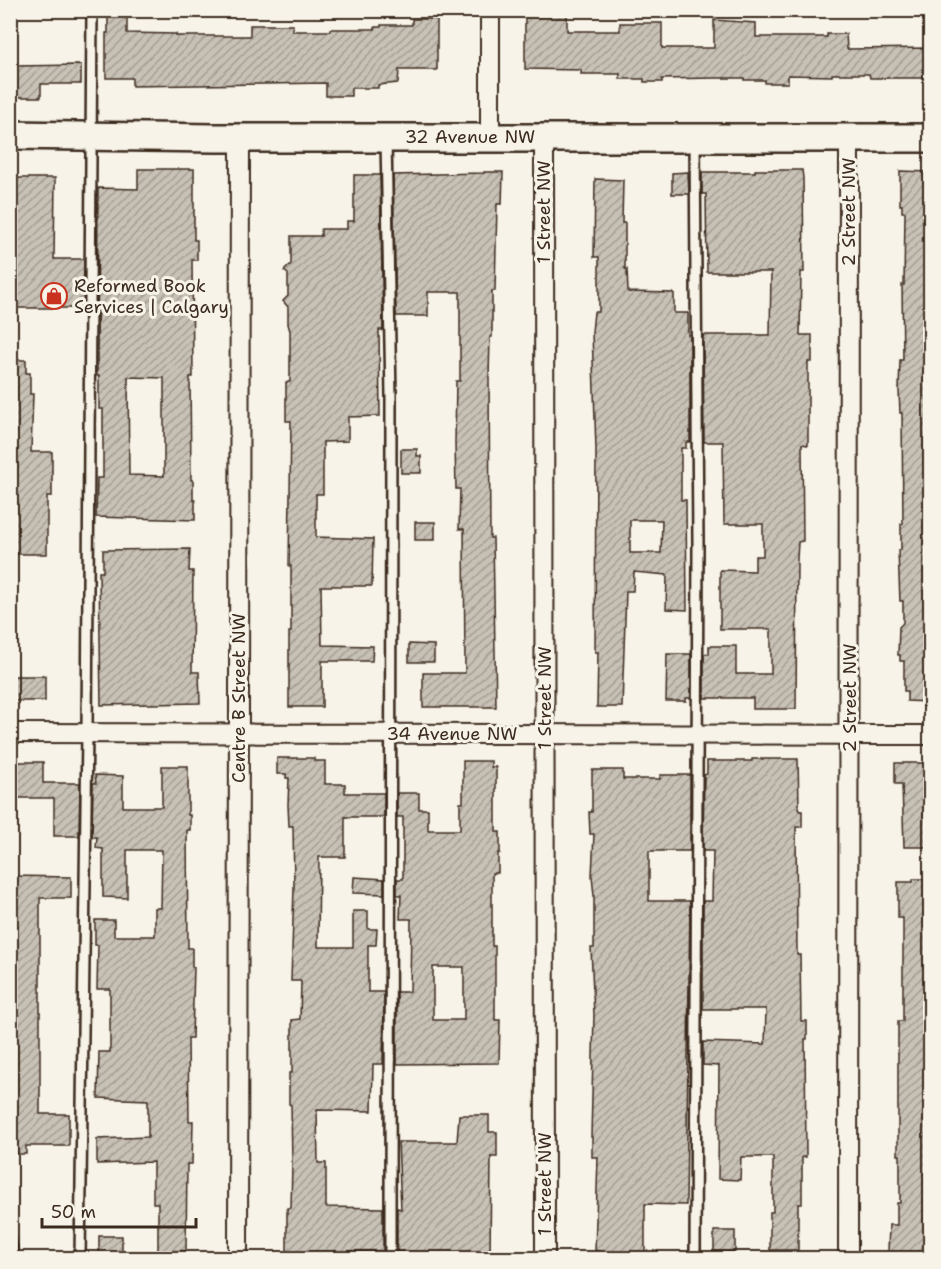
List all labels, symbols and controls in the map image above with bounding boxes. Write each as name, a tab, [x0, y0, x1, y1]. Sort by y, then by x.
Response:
street label: 32 Avenue NW	[405, 125, 535, 149]
street label: 2 Street NW	[837, 158, 861, 266]
street label: 1 Street NW	[532, 160, 556, 264]
place label: Reformed Book Services | Calgary	[74, 274, 229, 319]
shop icon: Reformed Book Services | Calgary	[39, 281, 69, 311]
street label: Centre B Street NW	[227, 613, 251, 783]
street label: 2 Street NW	[838, 644, 862, 752]
street label: 1 Street NW	[533, 646, 557, 750]
street label: 34 Avenue NW	[386, 722, 518, 746]
street label: 1 Street NW	[533, 1132, 557, 1236]
scale bar	[42, 1191, 196, 1229]
text: 50 m	[51, 1200, 96, 1224]

